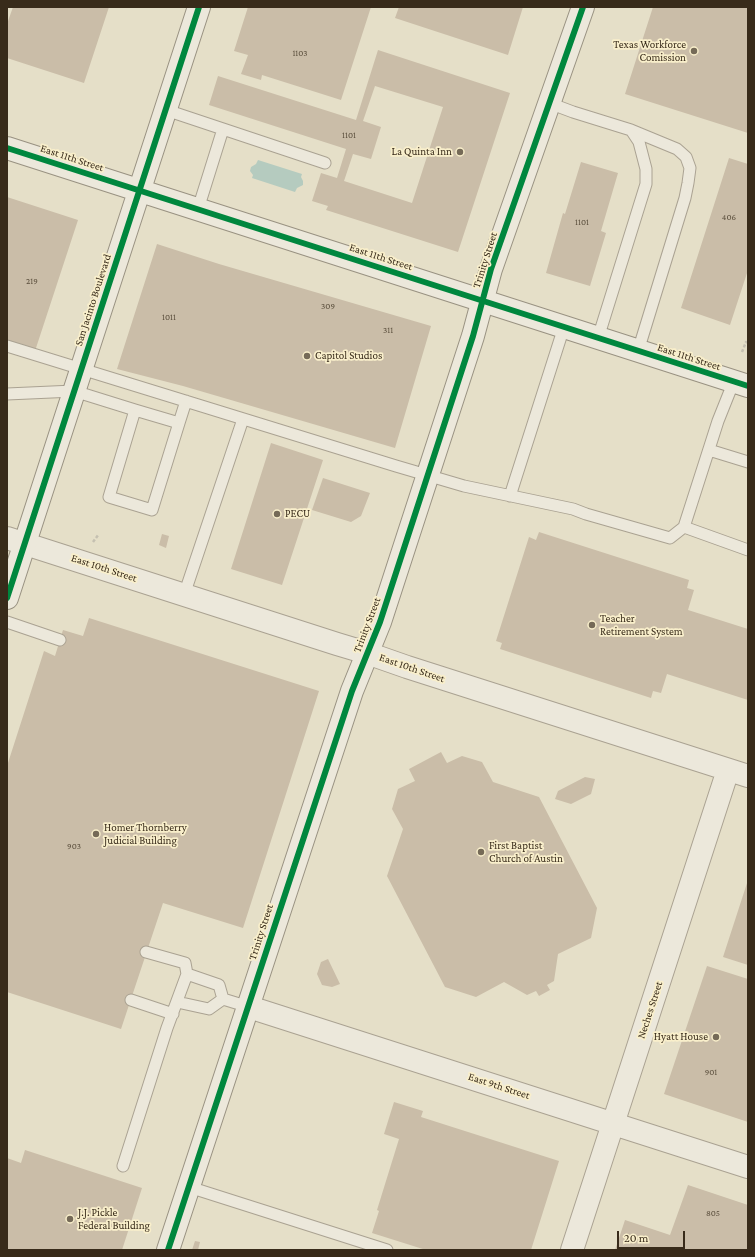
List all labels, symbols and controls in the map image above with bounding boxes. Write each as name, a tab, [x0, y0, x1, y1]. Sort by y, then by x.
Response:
place label: Texas Workforce Comission	[613, 38, 686, 64]
marker: Texas Workforce Comission	[689, 46, 699, 56]
house number: 1103	[292, 48, 308, 58]
house number: 1101	[342, 130, 356, 140]
street label: East 11th Street	[39, 142, 105, 174]
place label: La Quinta Inn	[391, 145, 452, 159]
marker: La Quinta Inn	[455, 147, 465, 157]
house number: 406	[722, 212, 736, 222]
house number: 1101	[575, 217, 589, 227]
street label: Trinity Street	[470, 230, 500, 290]
street label: East 11th Street	[348, 241, 414, 273]
street label: San Jacinto Boulevard	[72, 253, 114, 347]
house number: 219	[26, 276, 38, 286]
house number: 309	[321, 301, 335, 311]
house number: 1011	[162, 312, 176, 322]
house number: 311	[383, 325, 393, 335]
street label: East 11th Street	[656, 341, 722, 373]
place label: Capitol Studios	[315, 349, 382, 363]
marker: Capitol Studios	[302, 351, 312, 361]
place label: PECU	[285, 507, 310, 521]
marker: PECU	[272, 509, 282, 519]
street label: East 10th Street	[69, 551, 139, 585]
street label: Trinity Street	[350, 596, 384, 654]
place label: Teacher Retirement System	[600, 612, 683, 638]
marker: Teacher Retirement System	[587, 620, 597, 630]
street label: East 10th Street	[378, 651, 446, 685]
place label: Homer Thornberry Judicial Building	[104, 821, 187, 847]
marker: Homer Thornberry Judicial Building	[91, 829, 101, 839]
place label: First Baptist Church of Austin	[489, 839, 563, 865]
house number: 903	[67, 841, 81, 851]
marker: First Baptist Church of Austin	[476, 847, 486, 857]
street label: Trinity Street	[246, 902, 276, 962]
street label: Neches Street	[635, 980, 665, 1040]
place label: Hyatt House	[654, 1030, 708, 1044]
marker: Hyatt House	[711, 1032, 721, 1042]
house number: 901	[705, 1067, 717, 1077]
street label: East 9th Street	[467, 1070, 531, 1102]
place label: J.J. Pickle Federal Building	[78, 1206, 150, 1232]
house number: 805	[706, 1208, 720, 1218]
marker: J.J. Pickle Federal Building	[65, 1214, 75, 1224]
scale bar	[619, 1223, 687, 1249]
text: 20 m	[624, 1231, 648, 1245]

